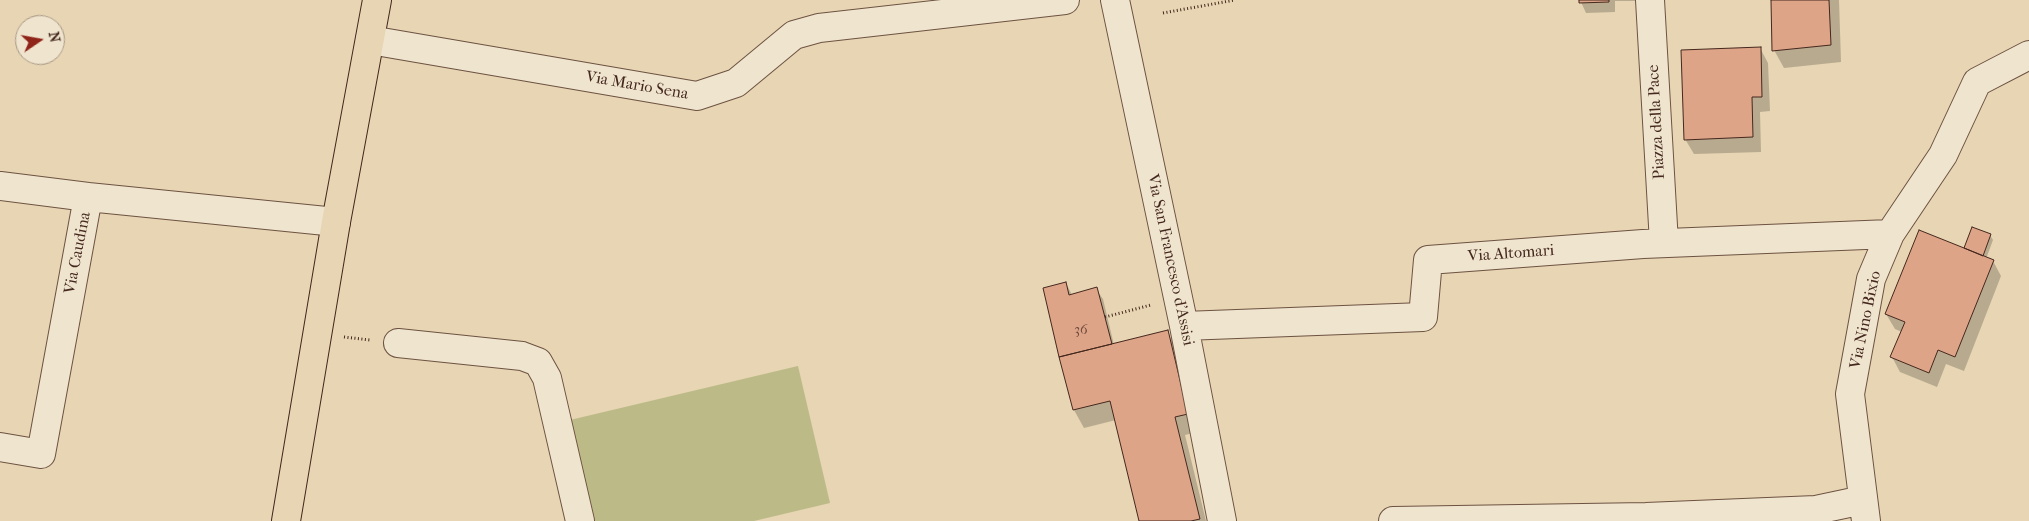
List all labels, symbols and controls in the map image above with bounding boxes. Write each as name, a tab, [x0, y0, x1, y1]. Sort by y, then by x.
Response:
north arrow	[15, 15, 65, 65]
text: N	[45, 30, 64, 44]
street label: Piazza della Pace	[1644, 64, 1670, 180]
street label: Via Mario Sena	[584, 68, 690, 104]
street label: Via San Francesco d'Assisi	[1142, 173, 1198, 347]
street label: Via Caudina	[61, 210, 95, 296]
street label: Via Altomari	[1467, 241, 1555, 267]
street label: Via Nino Bixio	[1846, 269, 1886, 371]
house number: 36	[1074, 323, 1088, 339]

